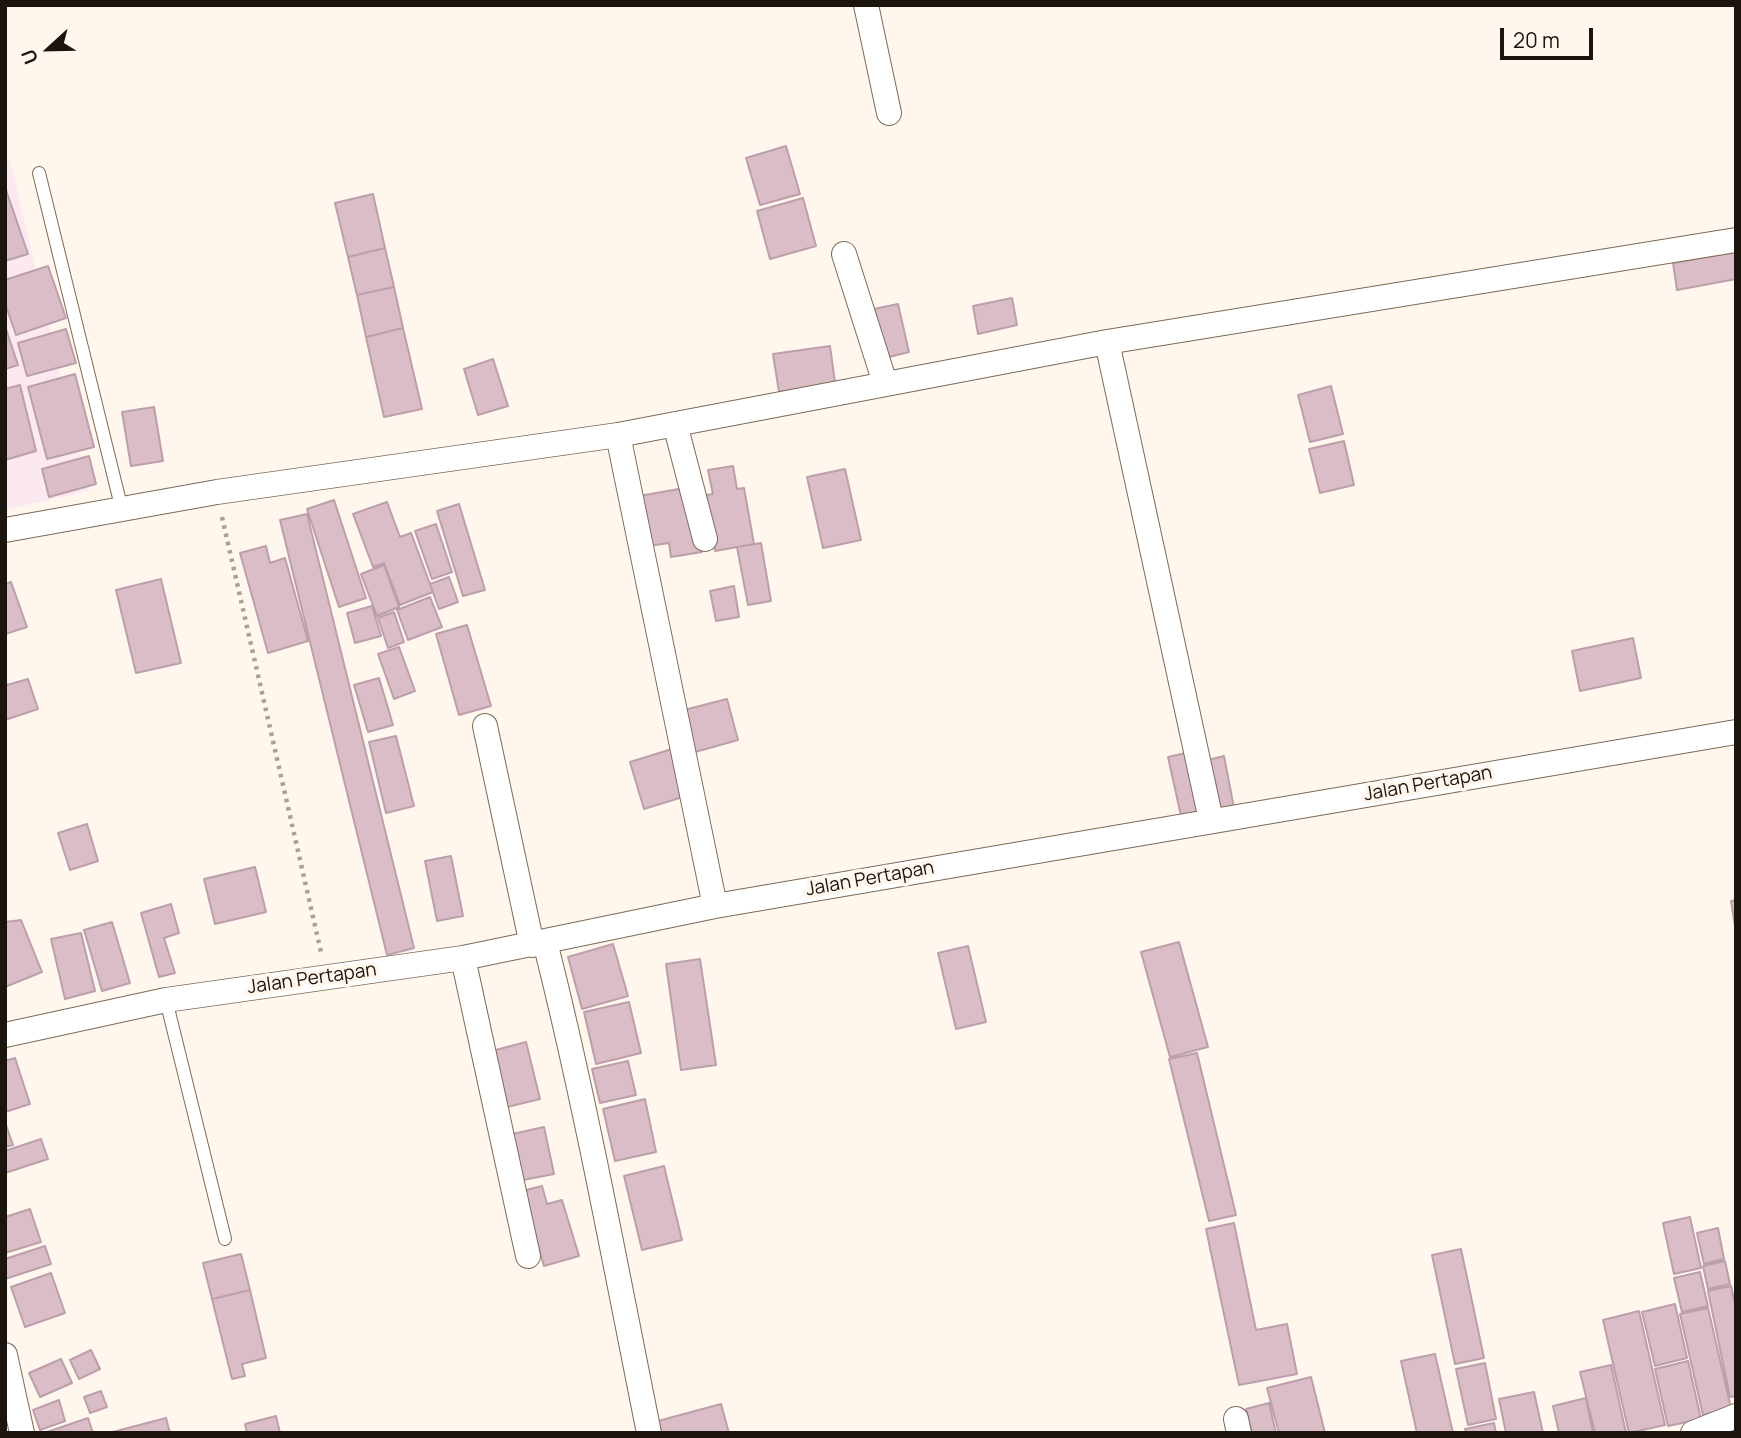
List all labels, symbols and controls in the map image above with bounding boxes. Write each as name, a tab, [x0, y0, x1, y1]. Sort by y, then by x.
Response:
north arrow	[14, 14, 84, 84]
scale bar	[1503, 14, 1596, 58]
text: 20 m	[1513, 26, 1560, 54]
text: U	[15, 46, 44, 68]
street label: Jalan Pertapan	[1362, 761, 1494, 807]
street label: Jalan Pertapan	[804, 856, 936, 902]
street label: Jalan Pertapan	[246, 959, 378, 999]

